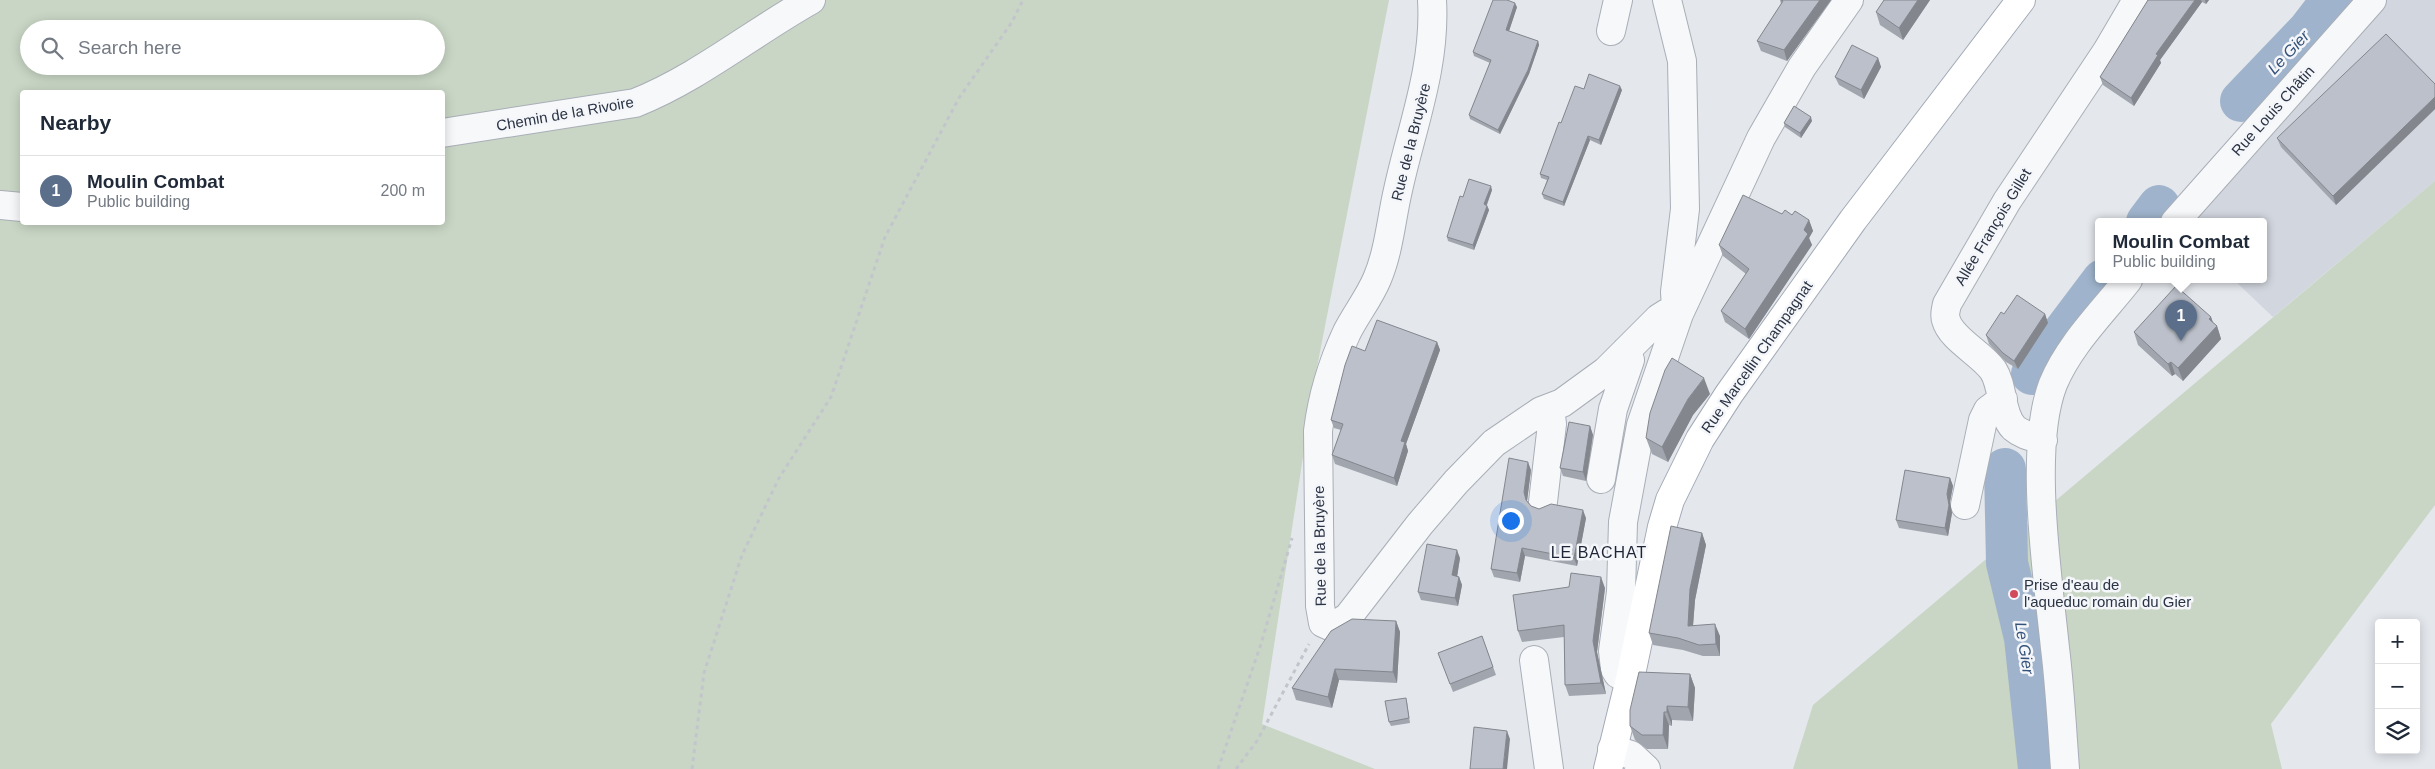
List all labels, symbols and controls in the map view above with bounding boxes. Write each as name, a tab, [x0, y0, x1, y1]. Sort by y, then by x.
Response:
search box	[20, 20, 445, 75]
water label: Le Gier	[2264, 27, 2313, 77]
icon: search	[38, 34, 66, 62]
text: Search here	[78, 37, 182, 58]
street label: Rue Louis Châtin	[2228, 62, 2317, 159]
street label: Rue de la Bruyère	[1388, 81, 1433, 203]
street label: Chemin de la Rivoire	[495, 93, 635, 134]
text: Nearby	[40, 111, 111, 134]
street label: Allée François Gillet	[1951, 164, 2035, 288]
text: Moulin Combat	[87, 171, 224, 192]
text: 1	[52, 182, 60, 199]
text: 200 m	[381, 182, 425, 199]
text: Public building	[87, 193, 190, 210]
popup	[2095, 218, 2267, 283]
text: Moulin Combat	[2112, 231, 2250, 252]
text: Public building	[2112, 253, 2216, 270]
street label: Rue Marcellin Champagnat	[1697, 277, 1816, 436]
pin: 1	[2165, 300, 2197, 341]
street label: Rue de la Bruyère	[1310, 485, 1329, 607]
your location	[1498, 508, 1524, 534]
district label: LE BACHAT	[1551, 544, 1647, 561]
place label: Prise d'eau de l'aqueduc romain du Gier	[2024, 576, 2191, 610]
marker: Prise d'eau de l'aqueduc romain du Gier	[2008, 588, 2020, 600]
map controls	[2375, 619, 2420, 754]
button: +	[2375, 619, 2420, 664]
water label: Le Gier	[2012, 621, 2037, 676]
button: −	[2375, 664, 2420, 709]
button: layers	[2375, 709, 2420, 754]

